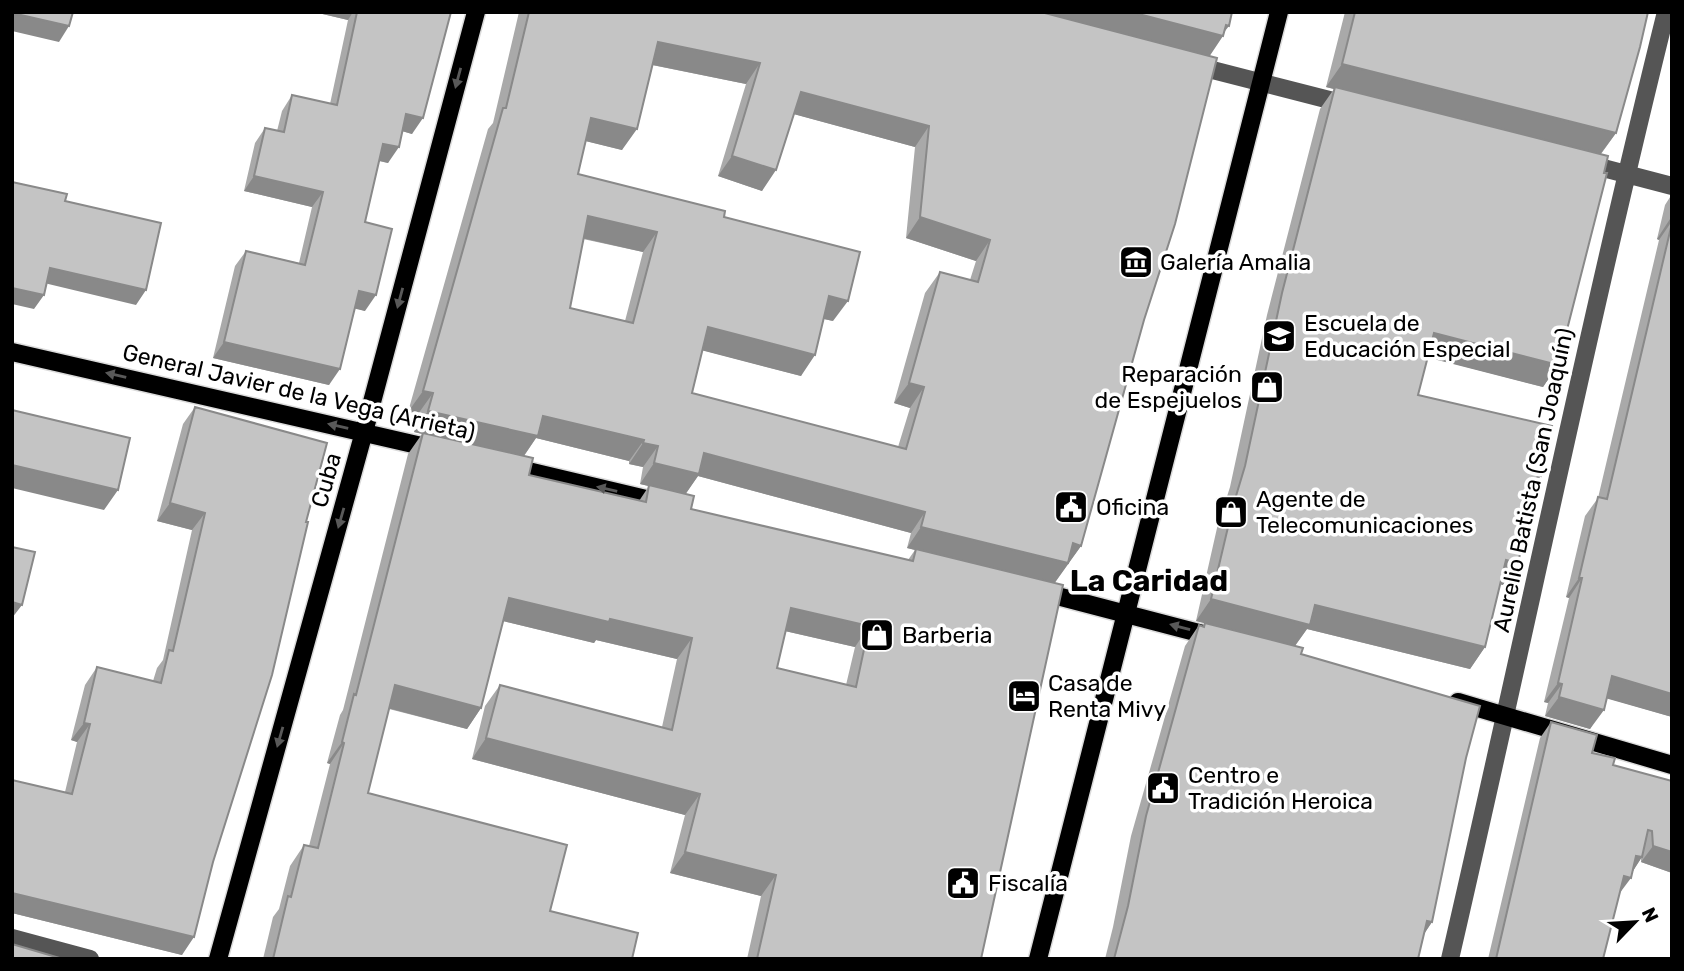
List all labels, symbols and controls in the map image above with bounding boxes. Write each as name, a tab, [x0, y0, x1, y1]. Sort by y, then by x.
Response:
one-way arrow	[452, 67, 463, 89]
museum icon: Galería Amalia	[1117, 243, 1155, 281]
place label: Galería Amalia	[1160, 248, 1311, 276]
one-way arrow	[394, 287, 405, 309]
place label: Escuela de Educación Especial	[1304, 309, 1511, 363]
school or university icon: Escuela de Educación Especial	[1260, 317, 1298, 355]
street label: Aurelio Batista (San Joaquín)	[1487, 325, 1579, 635]
street label: General Javier de la Vega (Arrieta)	[120, 338, 478, 446]
place label: Reparación de Espejuelos	[1094, 360, 1242, 414]
shop icon: Reparación de Espejuelos	[1248, 368, 1286, 406]
one-way arrow	[105, 370, 127, 381]
one-way arrow	[327, 420, 349, 431]
street label: Cuba	[305, 449, 347, 511]
one-way arrow	[596, 484, 618, 495]
place label: Agente de Telecomunicaciones	[1256, 485, 1474, 539]
public building icon: Oficina	[1052, 488, 1090, 526]
place label: Oficina	[1096, 493, 1169, 521]
shop icon: Agente de Telecomunicaciones	[1212, 493, 1250, 531]
one-way arrow	[335, 507, 345, 528]
district label: La Caridad	[1070, 563, 1228, 599]
shop icon: Barberia	[858, 616, 896, 654]
place label: Barberia	[902, 621, 992, 649]
one-way arrow	[1169, 622, 1190, 632]
place label: Casa de Renta Mivy	[1048, 669, 1166, 723]
hotel icon: Casa de Renta Mivy	[1005, 677, 1043, 715]
one-way arrow	[274, 727, 284, 748]
place label: Centro e Tradición Heroica	[1188, 761, 1373, 815]
public building icon: Centro e Tradición Heroica	[1144, 769, 1182, 807]
public building icon: Fiscalía	[944, 864, 982, 902]
place label: Fiscalía	[988, 869, 1068, 897]
north arrow	[1600, 887, 1670, 957]
text: N	[1637, 904, 1663, 926]

